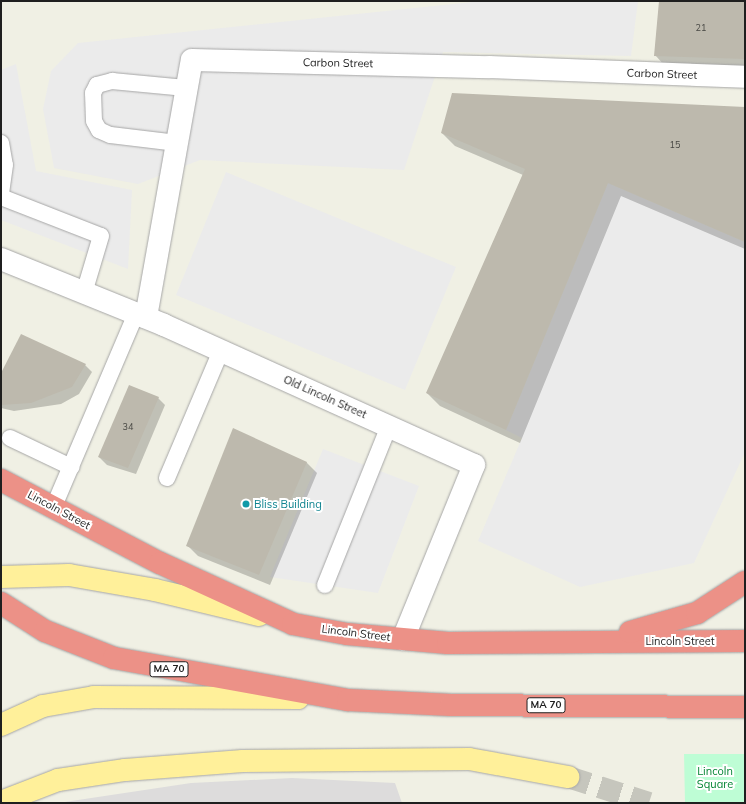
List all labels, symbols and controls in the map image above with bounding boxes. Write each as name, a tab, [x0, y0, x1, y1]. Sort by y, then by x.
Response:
house number: 21	[696, 23, 706, 33]
street label: Carbon Street	[303, 56, 373, 70]
street label: Carbon Street	[627, 66, 697, 82]
house number: 15	[670, 140, 680, 150]
street label: Old Lincoln Street	[281, 373, 369, 421]
house number: 34	[123, 422, 133, 432]
street label: Lincoln Street	[25, 488, 93, 532]
place label: Bliss Building	[254, 497, 322, 511]
marker: Bliss Building	[241, 499, 251, 509]
street label: Lincoln Street	[321, 622, 391, 644]
street label: Lincoln Street	[645, 634, 715, 648]
road number: MA 70	[149, 661, 189, 677]
road number: MA 70	[526, 697, 566, 713]
park label: Lincoln Square	[697, 765, 733, 791]

